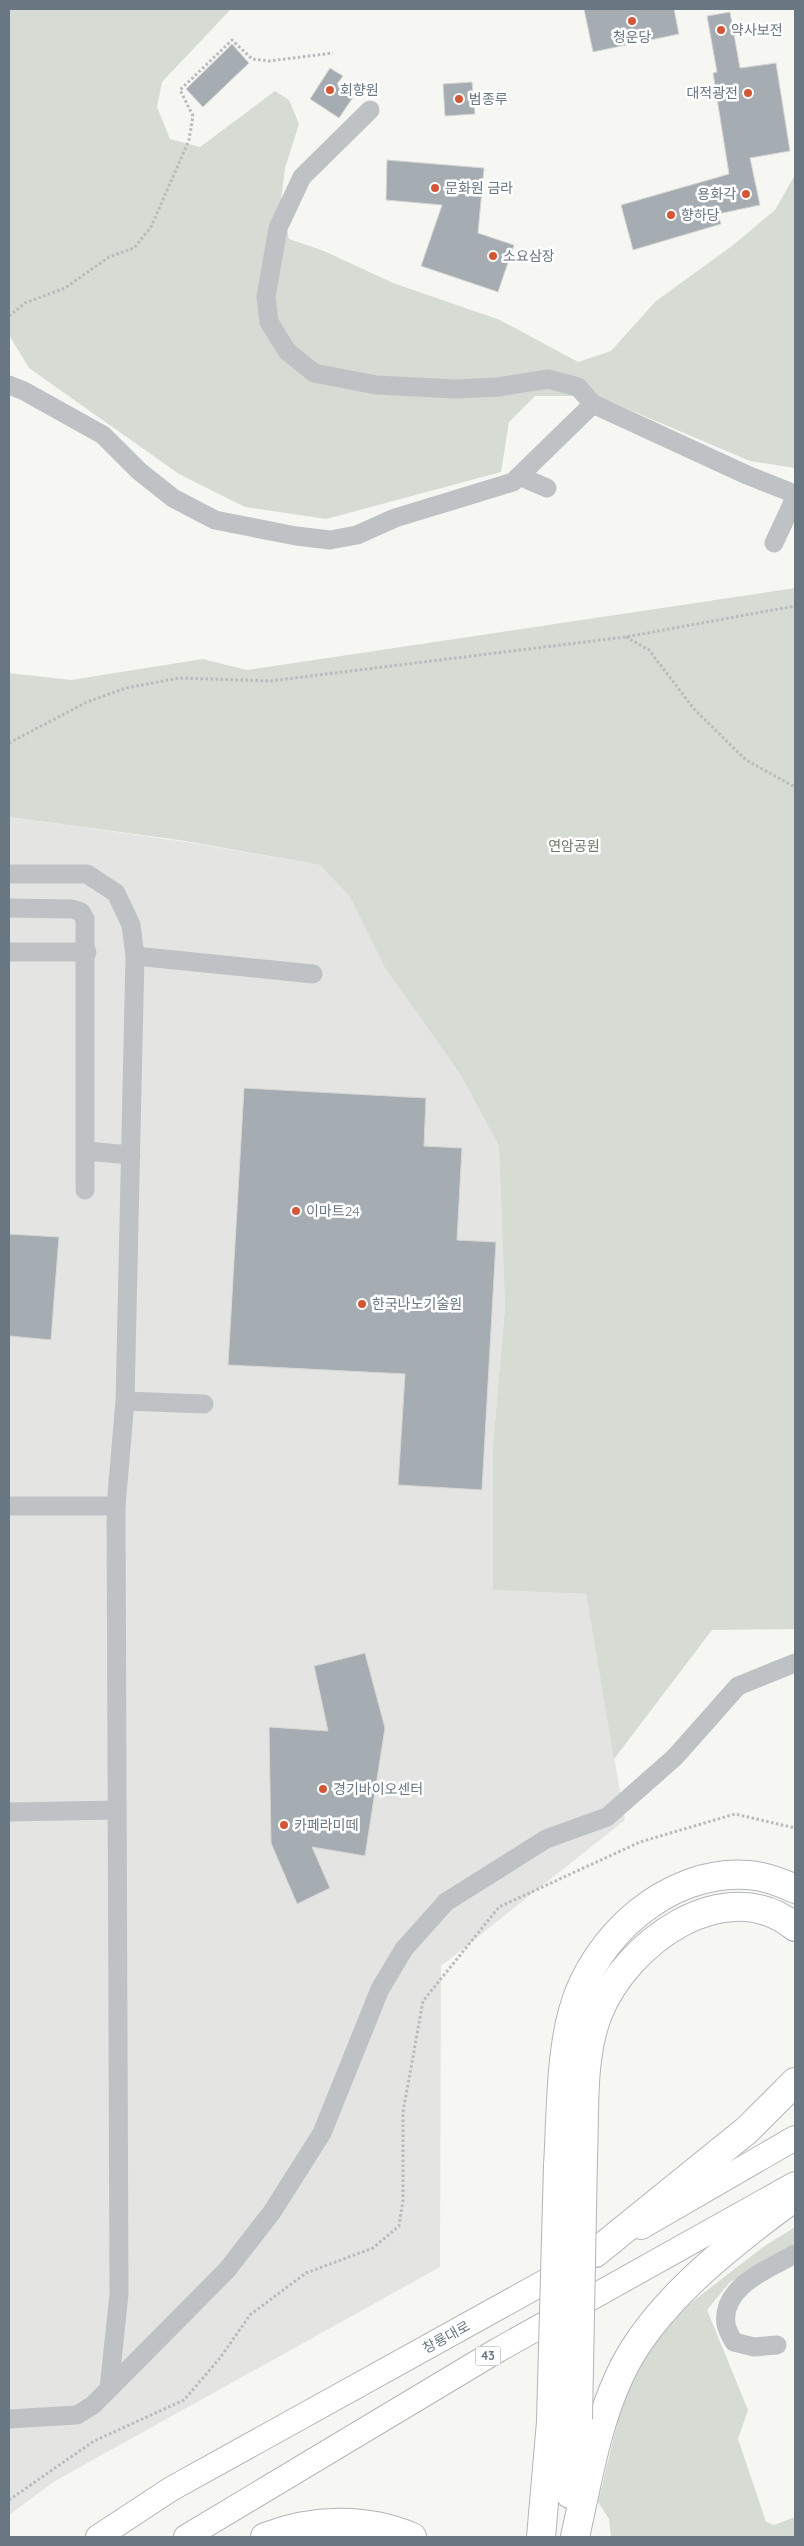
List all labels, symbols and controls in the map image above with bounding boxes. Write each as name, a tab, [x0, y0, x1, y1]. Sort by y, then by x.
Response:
marker: 청운당	[626, 15, 638, 27]
place label: 약사보전	[731, 21, 783, 39]
marker: 약사보전	[715, 24, 727, 36]
place label: 청운당	[613, 28, 651, 46]
place label: 회향원	[340, 81, 379, 99]
marker: 회향원	[324, 84, 336, 96]
place label: 대적광전	[686, 84, 738, 102]
marker: 대적광전	[742, 87, 754, 99]
place label: 범종루	[469, 90, 508, 108]
marker: 범종루	[453, 93, 465, 105]
place label: 문화원 금라	[445, 179, 513, 197]
marker: 문화원 금라	[429, 182, 441, 194]
place label: 용화각	[697, 185, 736, 203]
marker: 용화각	[740, 188, 752, 200]
place label: 향하당	[681, 206, 720, 224]
marker: 향하당	[665, 209, 677, 221]
place label: 소요삼장	[503, 247, 555, 265]
marker: 소요삼장	[487, 250, 499, 262]
park label: 연암공원	[548, 837, 600, 855]
place label: 이마트24	[306, 1202, 360, 1220]
marker: 이마트24	[290, 1205, 302, 1217]
place label: 한국나노기술원	[372, 1295, 462, 1313]
marker: 한국나노기술원	[356, 1298, 368, 1310]
place label: 경기바이오센터	[333, 1780, 423, 1798]
marker: 경기바이오센터	[317, 1783, 329, 1795]
place label: 카페라미떼	[294, 1816, 358, 1834]
marker: 카페라미떼	[278, 1819, 290, 1831]
street label: 창룡대로	[419, 2317, 473, 2357]
road number: 43	[476, 2346, 500, 2366]

